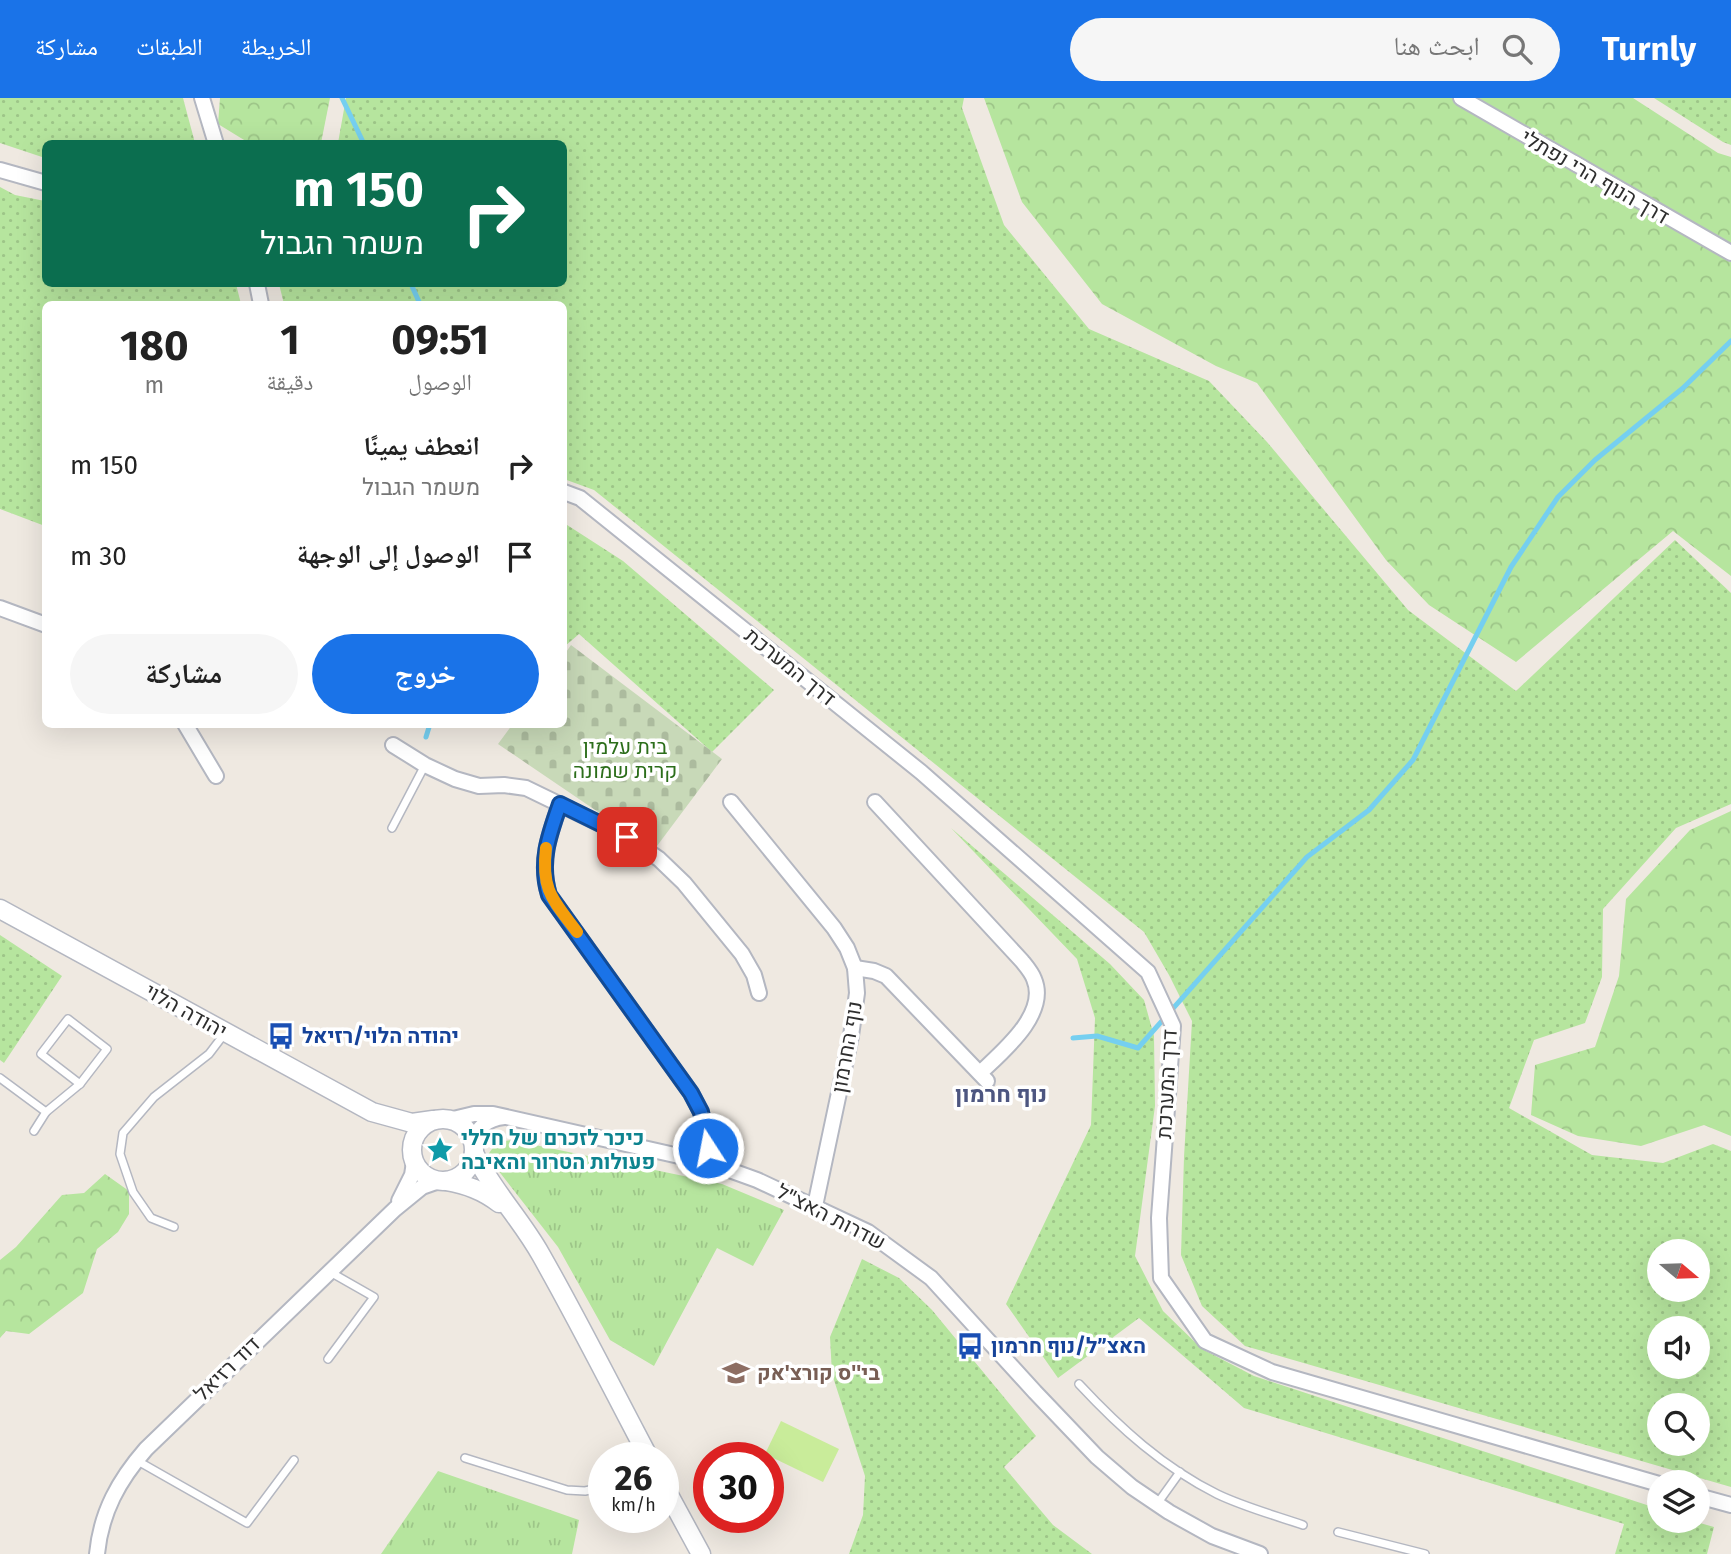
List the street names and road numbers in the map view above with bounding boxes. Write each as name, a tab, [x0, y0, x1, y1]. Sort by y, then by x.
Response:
street label: דרך הנוף הרי נפתלי	[1516, 124, 1674, 230]
street label: דרך המערכת	[739, 622, 841, 712]
street label: יהודה הלוי	[141, 978, 231, 1044]
street label: נוף החרמון	[826, 999, 868, 1095]
street label: דרך המערכת	[1151, 1028, 1183, 1139]
street label: שדרות האצ"ל	[772, 1178, 890, 1256]
street label: דוד רזיאל	[188, 1331, 266, 1407]

